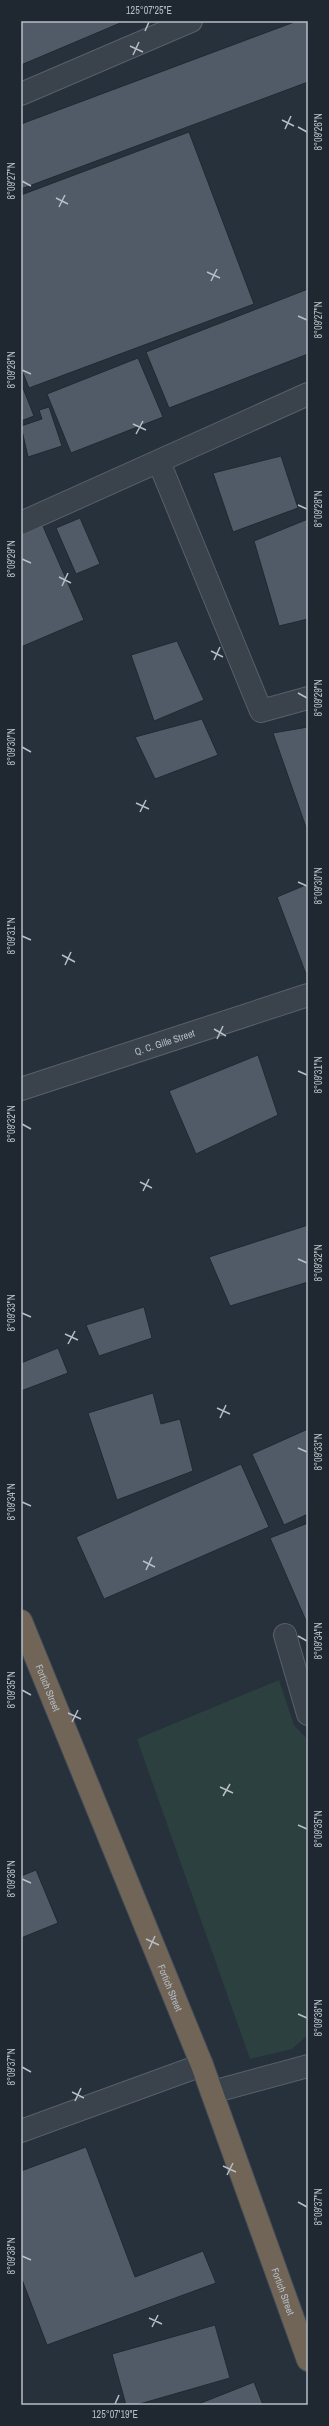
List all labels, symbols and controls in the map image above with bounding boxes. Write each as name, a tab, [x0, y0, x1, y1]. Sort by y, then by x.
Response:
text: 125°07'25"E	[126, 4, 172, 17]
text: 8°09'26"N	[312, 113, 325, 151]
text: 8°09'27"N	[5, 162, 18, 200]
text: 8°09'27"N	[312, 301, 325, 339]
text: 8°09'28"N	[5, 351, 18, 389]
text: 8°09'28"N	[312, 490, 325, 528]
text: 8°09'29"N	[5, 540, 18, 578]
text: 8°09'29"N	[312, 679, 325, 717]
text: 8°09'30"N	[5, 728, 18, 766]
text: 8°09'30"N	[312, 867, 325, 905]
text: 8°09'31"N	[5, 917, 18, 955]
street label: Q. C. Gille Street	[133, 1026, 197, 1058]
text: 8°09'31"N	[312, 1056, 325, 1094]
text: 8°09'32"N	[5, 1105, 18, 1143]
text: 8°09'32"N	[312, 1244, 325, 1282]
text: 8°09'33"N	[5, 1294, 18, 1332]
text: 8°09'33"N	[312, 1433, 325, 1471]
text: 8°09'34"N	[5, 1483, 18, 1521]
text: 8°09'34"N	[312, 1622, 325, 1660]
street label: Fortich Street	[32, 1663, 63, 1714]
text: 8°09'35"N	[5, 1671, 18, 1709]
text: 8°09'35"N	[312, 1810, 325, 1848]
text: 8°09'36"N	[5, 1860, 18, 1898]
street label: Fortich Street	[155, 1963, 186, 2014]
text: 8°09'36"N	[312, 1999, 325, 2037]
text: 8°09'37"N	[5, 2048, 18, 2086]
text: 8°09'37"N	[312, 2188, 325, 2226]
text: 8°09'38"N	[5, 2237, 18, 2275]
street label: Fortich Street	[268, 2266, 298, 2318]
text: 125°07'19"E	[92, 2408, 138, 2421]

